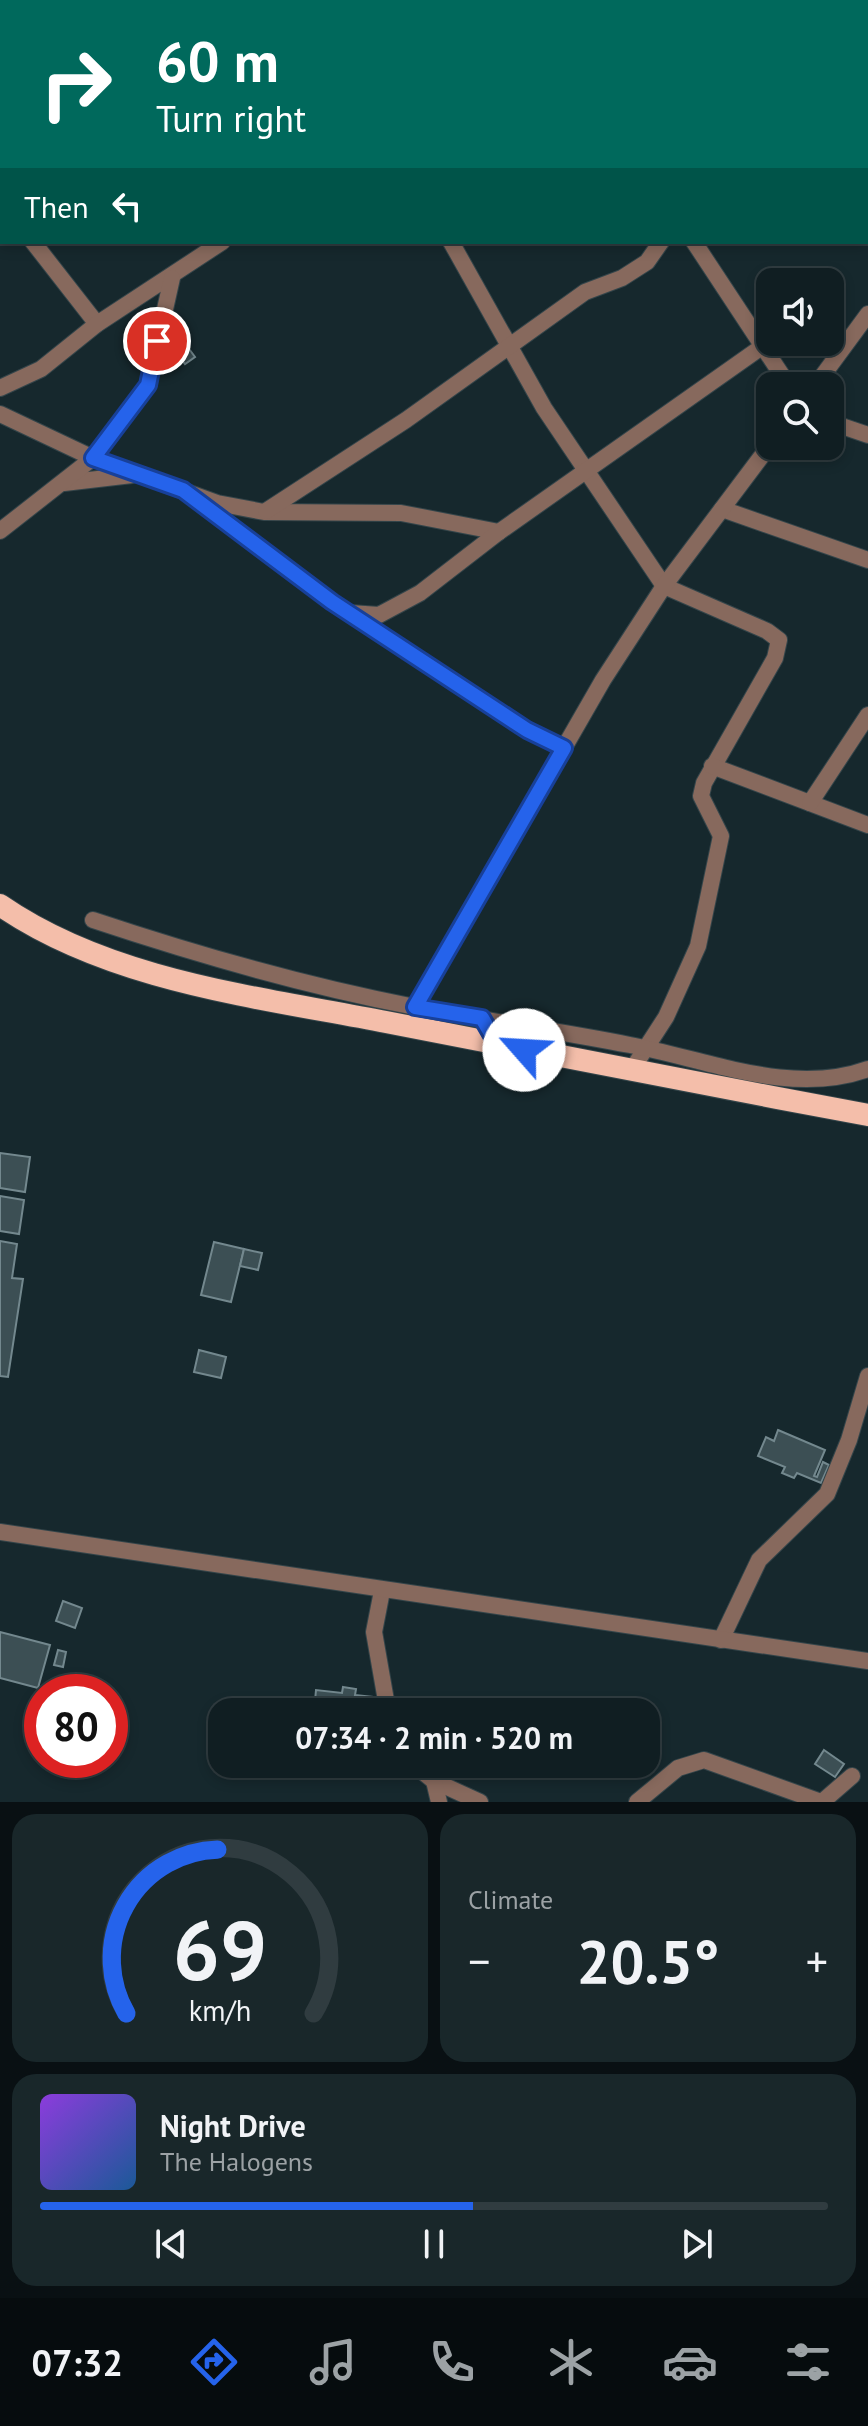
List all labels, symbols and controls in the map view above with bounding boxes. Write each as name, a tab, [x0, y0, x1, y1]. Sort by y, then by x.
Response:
text: 60 m	[156, 25, 279, 97]
icon: right	[24, 32, 128, 136]
text: Turn right	[156, 95, 306, 142]
icon: left	[105, 184, 149, 228]
text: Then	[24, 187, 89, 226]
map controls	[756, 268, 844, 460]
button: sound	[756, 268, 844, 356]
pin	[123, 307, 191, 375]
icon: arrive	[135, 319, 179, 363]
button: search	[756, 372, 844, 460]
position arrow	[482, 1008, 566, 1092]
speed limit sign: 80	[24, 1674, 128, 1778]
text: 07:34 · 2 min · 520 m	[295, 1718, 573, 1757]
text: Climate	[468, 1883, 553, 1916]
text: 69	[173, 1895, 267, 2003]
text: 20.5°	[576, 1922, 720, 2000]
text: −	[468, 1932, 490, 1989]
text: +	[806, 1932, 828, 1989]
text: km/h	[189, 1992, 251, 2029]
text: Night Drive	[160, 2106, 306, 2145]
text: The Halogens	[160, 2145, 313, 2178]
icon: previous	[149, 2222, 193, 2266]
icon: pause	[412, 2222, 456, 2266]
icon: next	[675, 2222, 719, 2266]
icon: directions	[186, 2334, 242, 2390]
icon: music	[305, 2334, 361, 2390]
icon: phone	[424, 2334, 480, 2390]
icon: climate	[543, 2334, 599, 2390]
icon: car	[662, 2334, 718, 2390]
icon: filters	[780, 2334, 836, 2390]
text: 07:32	[31, 2339, 123, 2386]

